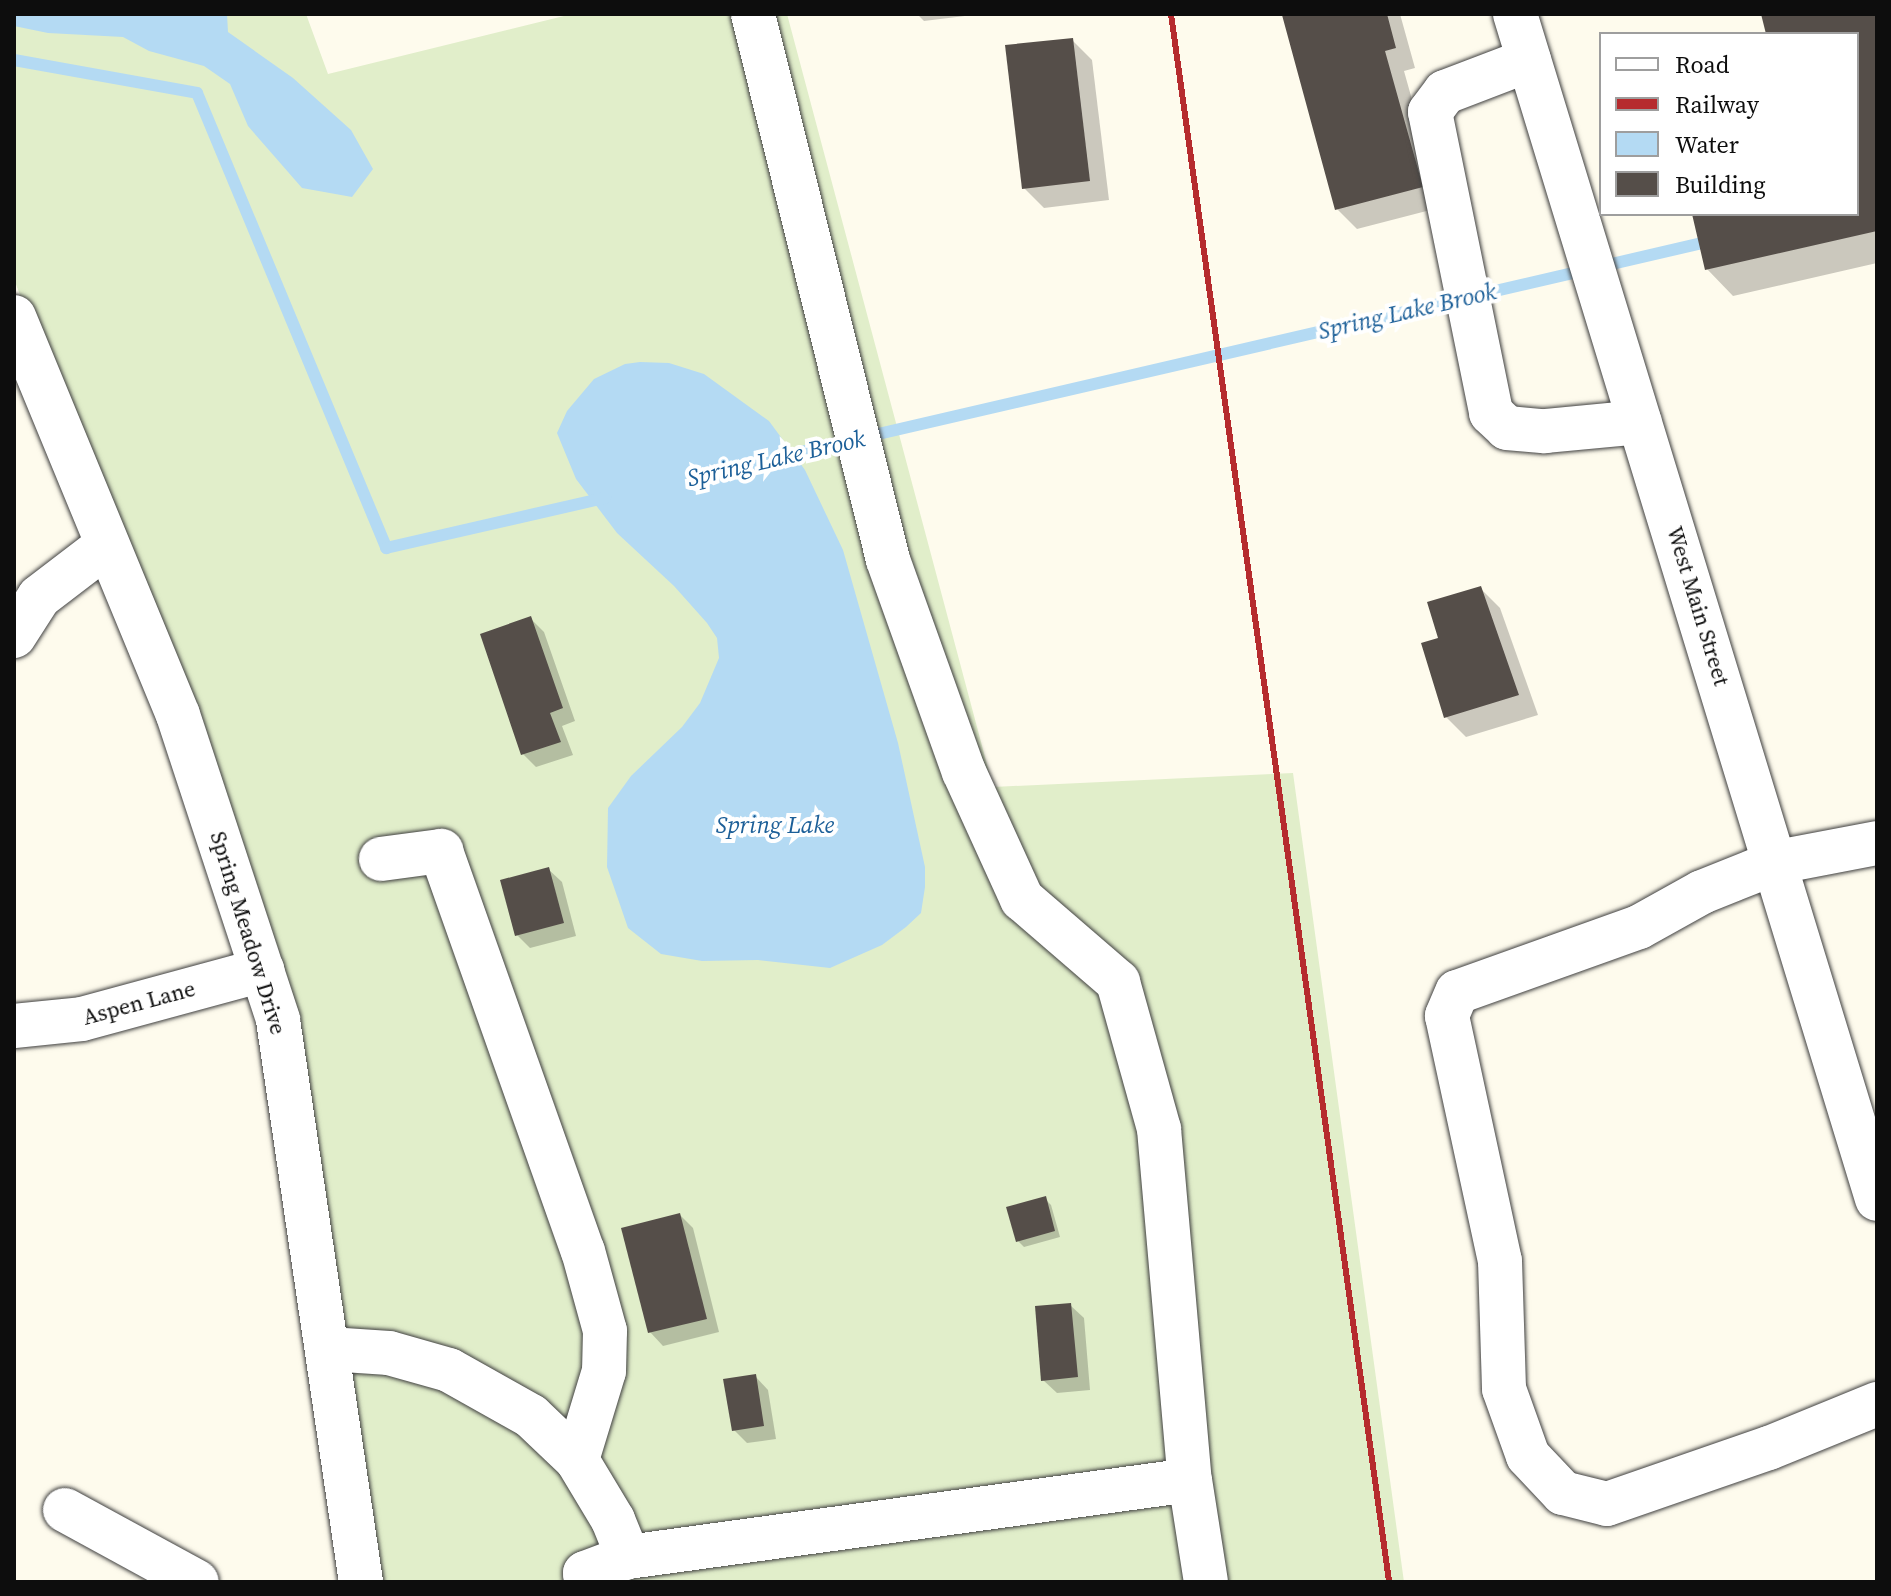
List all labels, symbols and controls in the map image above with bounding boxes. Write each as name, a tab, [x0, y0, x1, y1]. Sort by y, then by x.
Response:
legend	[1599, 32, 1859, 216]
text: Road	[1675, 48, 1729, 81]
text: Railway	[1675, 88, 1759, 121]
text: Water	[1675, 128, 1739, 161]
text: Building	[1675, 168, 1766, 201]
water label: Spring Lake Brook	[1315, 277, 1499, 345]
water label: Spring Lake Brook	[684, 424, 868, 492]
street label: West Main Street	[1661, 523, 1735, 689]
water label: Spring Lake	[716, 811, 834, 839]
street label: Spring Meadow Drive	[205, 828, 291, 1038]
street label: Aspen Lane	[80, 975, 198, 1031]

